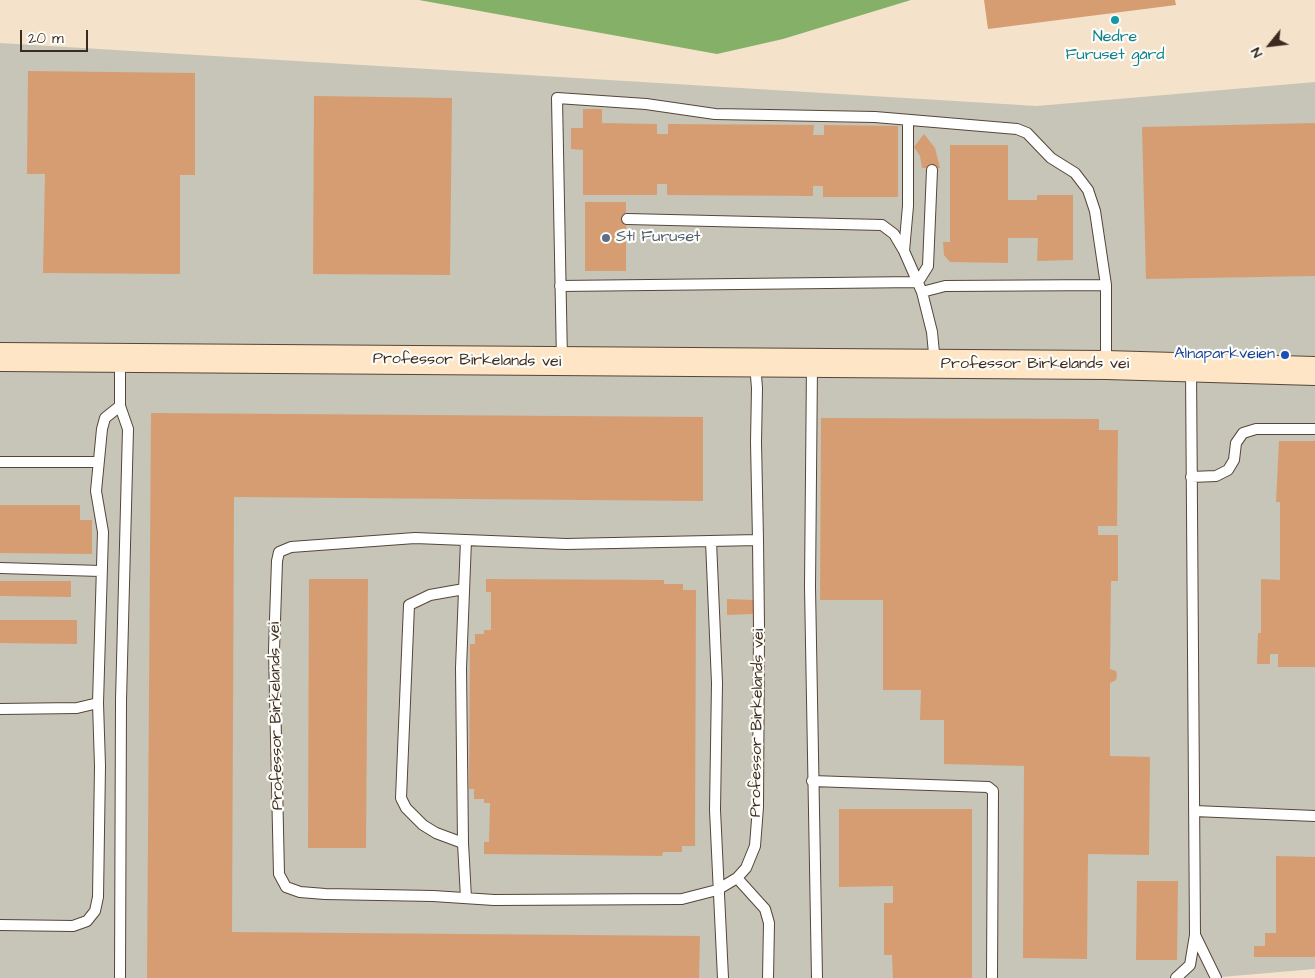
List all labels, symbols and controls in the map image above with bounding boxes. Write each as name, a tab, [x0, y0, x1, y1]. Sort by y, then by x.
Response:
marker: Nedre Furuset gård	[1109, 14, 1121, 26]
scale bar	[22, 20, 90, 52]
north arrow	[1245, 20, 1295, 70]
text: 20 m	[28, 28, 64, 49]
place label: Nedre Furuset gård	[1065, 28, 1165, 66]
text: N	[1246, 44, 1268, 61]
place label: St1 Furuset	[616, 228, 701, 248]
marker: St1 Furuset	[600, 232, 612, 244]
place label: Alnaparkveien	[1174, 345, 1275, 365]
marker: Alnaparkveien	[1279, 349, 1291, 361]
street label: Professor Birkelands vei	[373, 350, 561, 372]
street label: Professor Birkelands vei	[941, 355, 1129, 375]
street label: Professor Birkelands vei	[266, 622, 288, 810]
street label: Professor Birkelands vei	[747, 629, 769, 817]

